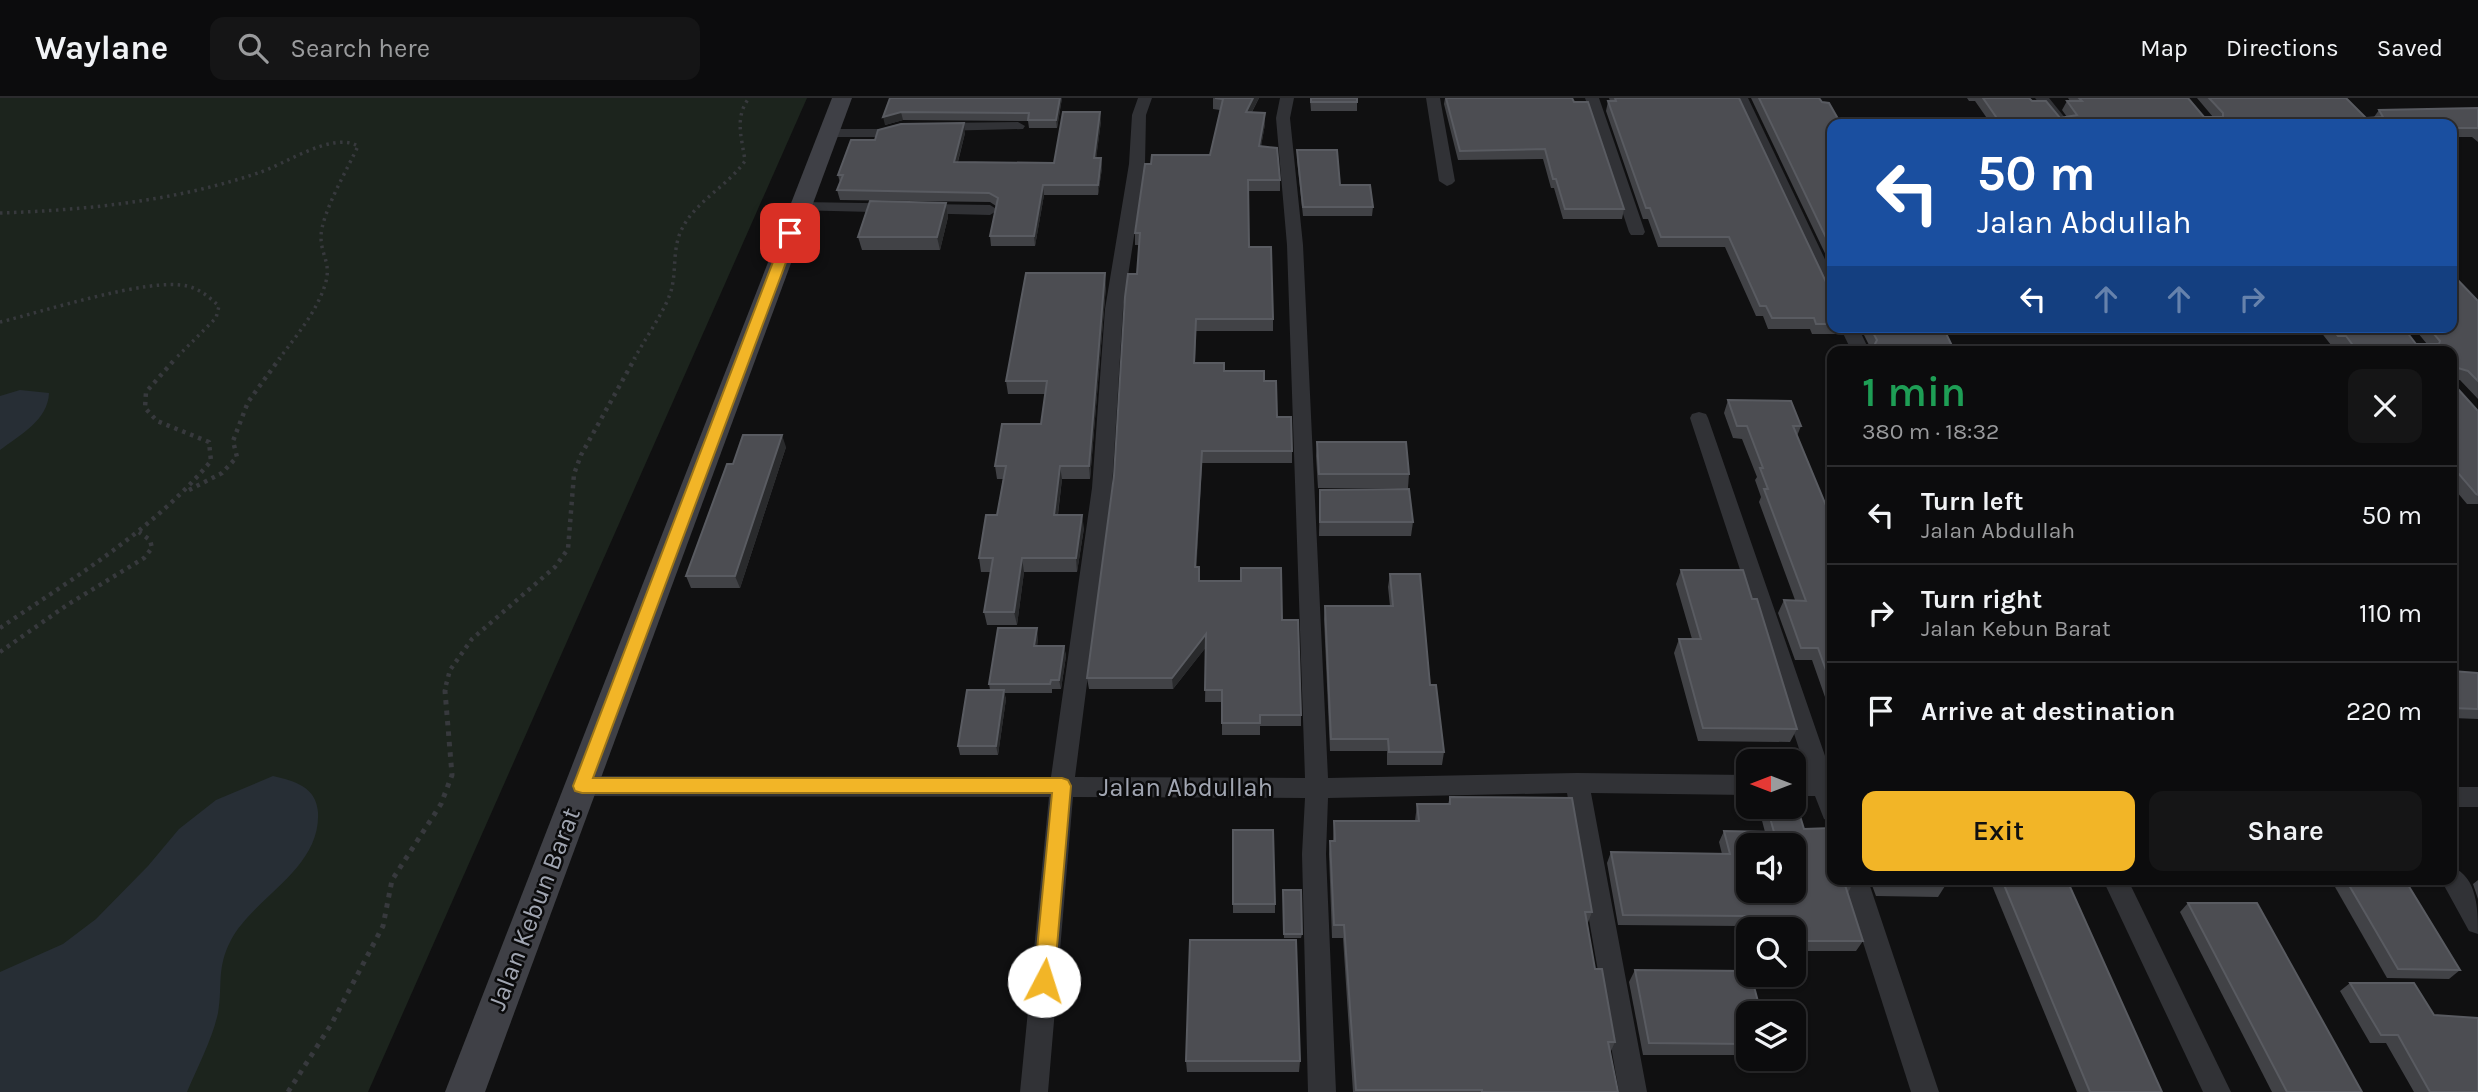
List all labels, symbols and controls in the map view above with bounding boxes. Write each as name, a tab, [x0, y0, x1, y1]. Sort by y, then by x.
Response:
search box	[210, 17, 700, 80]
text: Waylane	[35, 29, 168, 67]
icon: search	[234, 29, 272, 67]
text: Search here	[290, 33, 430, 64]
text: Map	[2140, 34, 2188, 62]
text: Directions	[2226, 34, 2339, 62]
text: Saved	[2377, 34, 2443, 62]
text: 50 m	[1977, 145, 2095, 202]
icon: left	[1862, 147, 1953, 238]
pin	[760, 203, 820, 263]
text: Jalan Abdullah	[1977, 204, 2192, 241]
icon: arrive	[771, 214, 809, 252]
icon: left	[2014, 280, 2052, 318]
icon: ahead	[2087, 280, 2125, 318]
icon: ahead	[2160, 280, 2198, 318]
icon: right	[2233, 280, 2271, 318]
text: 1 min	[1862, 367, 1966, 417]
button: close	[2348, 369, 2422, 443]
text: 380 m · 18:32	[1862, 418, 1999, 445]
text: Turn left	[1921, 486, 2023, 517]
icon: left	[1862, 496, 1900, 534]
text: 50 m	[2361, 500, 2422, 531]
text: Jalan Abdullah	[1921, 517, 2075, 544]
text: Turn right	[1921, 584, 2042, 615]
icon: right	[1862, 594, 1900, 632]
text: 110 m	[2359, 598, 2422, 629]
text: Jalan Kebun Barat	[1921, 615, 2111, 642]
icon: arrive	[1862, 692, 1900, 730]
text: Arrive at destination	[1921, 696, 2175, 727]
text: 220 m	[2346, 696, 2422, 727]
north arrow	[1736, 749, 1806, 819]
map controls	[1736, 749, 1806, 1071]
street label: Jalan Abdullah	[1099, 772, 1273, 803]
button: Exit	[1862, 791, 2135, 871]
button: Share	[2149, 791, 2422, 871]
street label: Jalan Kebun Barat	[481, 803, 587, 1015]
button: sound	[1736, 833, 1806, 903]
button: search	[1736, 917, 1806, 987]
position arrow	[1007, 944, 1081, 1018]
button: layers	[1736, 1001, 1806, 1071]

